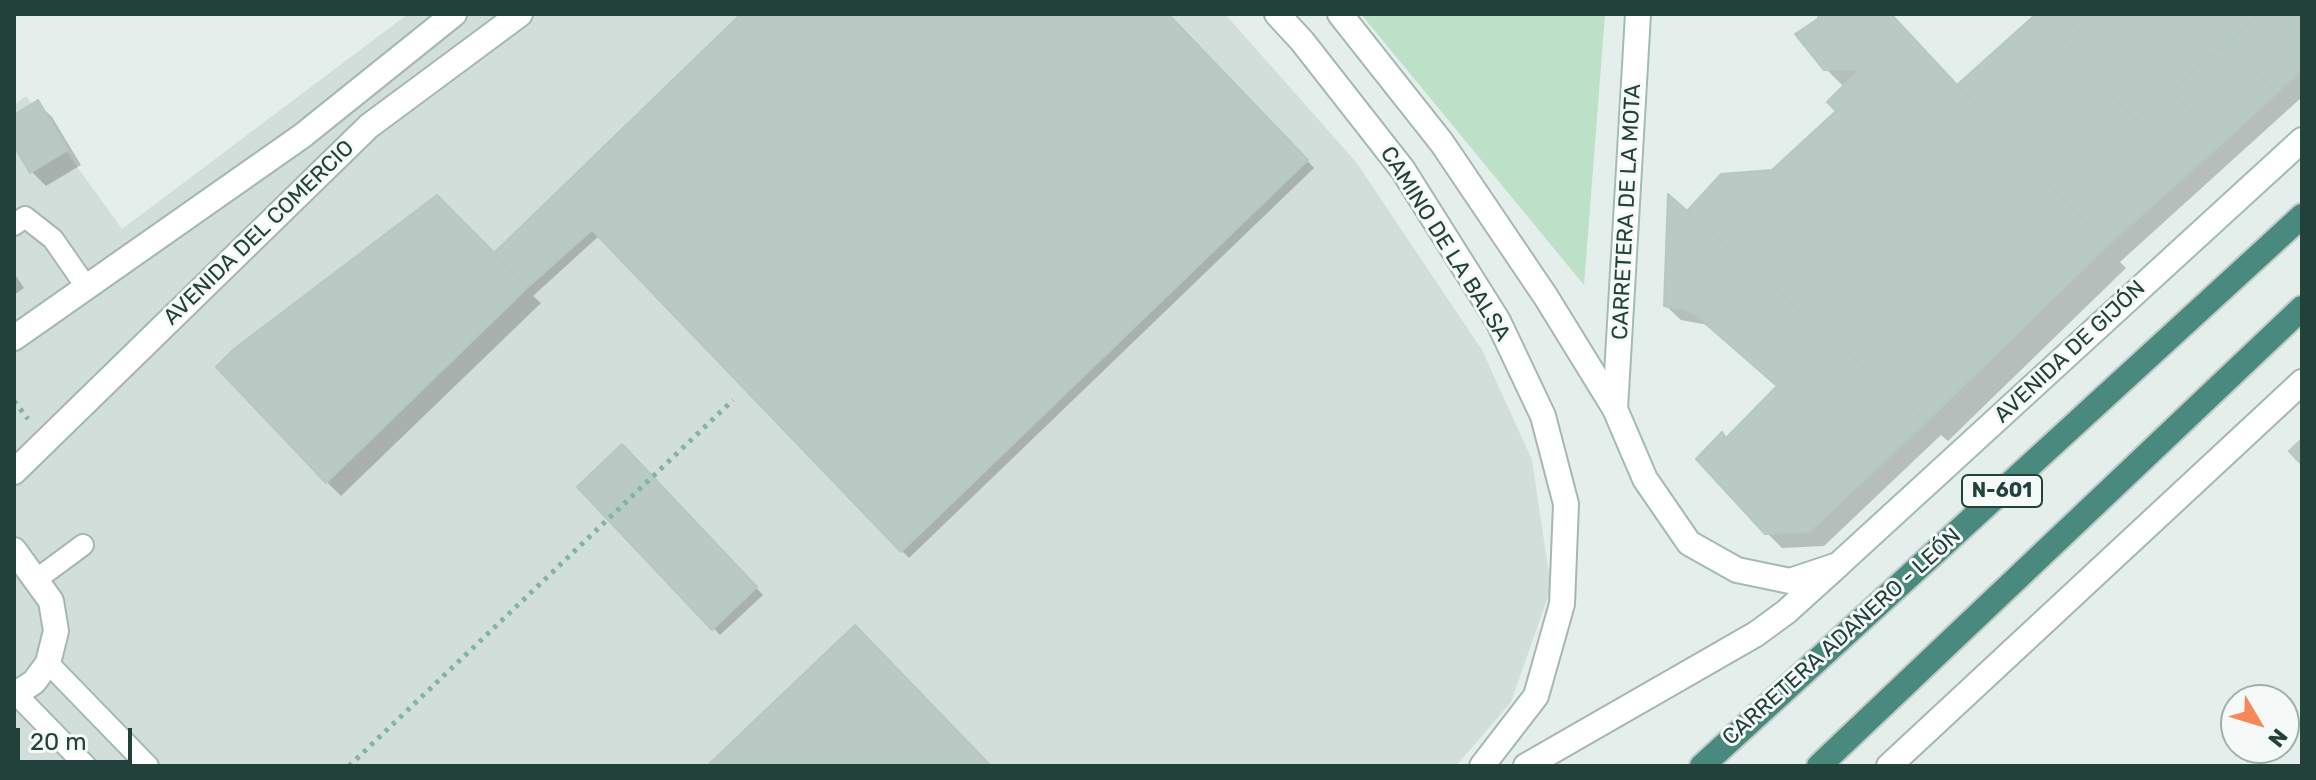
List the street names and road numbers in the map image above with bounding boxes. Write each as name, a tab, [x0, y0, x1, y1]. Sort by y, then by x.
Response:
street label: CARRETERA DE LA MOTA	[1607, 83, 1647, 341]
street label: AVENIDA DEL COMERCIO	[158, 135, 360, 331]
street label: CAMINO DE LA BALSA	[1374, 142, 1516, 346]
street label: AVENIDA DE GIJÓN	[1989, 275, 2151, 429]
road number: N-601	[1962, 475, 2042, 507]
street label: CARRETERA ADANERO - LEÓN	[1717, 523, 1967, 751]

